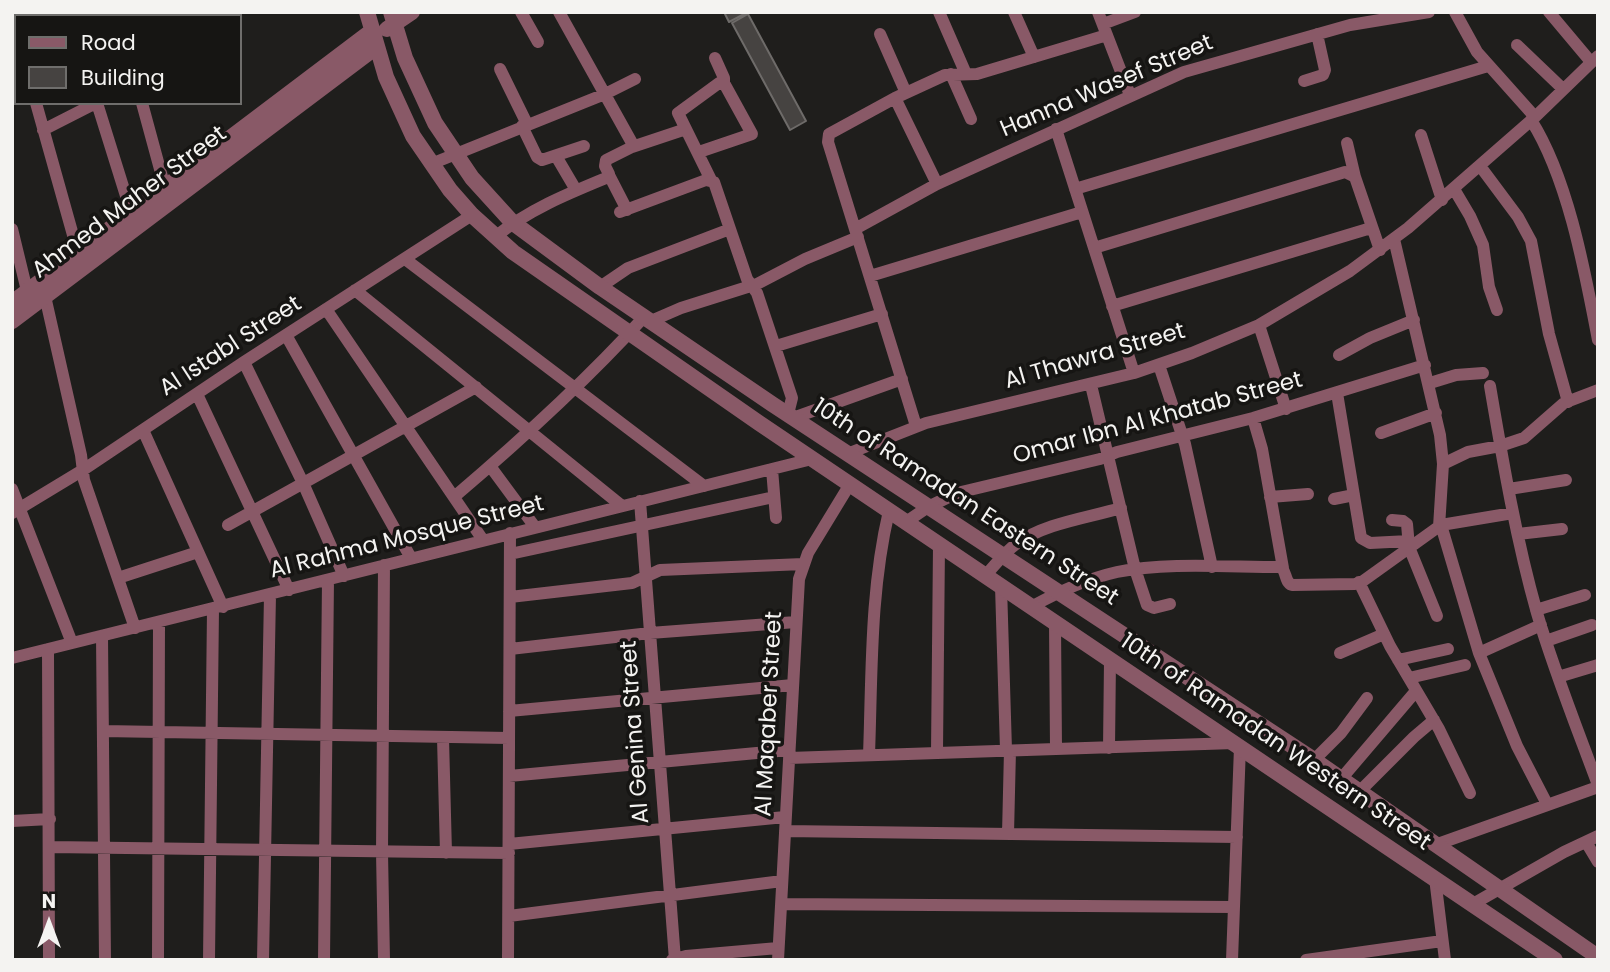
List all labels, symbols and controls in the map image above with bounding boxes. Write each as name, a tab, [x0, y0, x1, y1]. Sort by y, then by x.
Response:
legend	[14, 14, 242, 105]
text: Road	[81, 28, 136, 57]
street label: Hanna Wasef Street	[997, 30, 1217, 144]
text: Building	[81, 63, 165, 92]
street label: Ahmed Maher Street	[27, 121, 233, 285]
street label: Al Istabl Street	[155, 291, 307, 403]
street label: Al Thawra Street	[1002, 318, 1188, 396]
street label: Omar Ibn Al Khatab Street	[1010, 367, 1306, 471]
street label: 10th of Ramadan Eastern Street	[807, 394, 1123, 612]
street label: Al Rahma Mosque Street	[267, 491, 547, 585]
street label: Al Maqaber Street	[751, 611, 789, 817]
street label: 10th of Ramadan Western Street	[1115, 629, 1435, 857]
street label: Al Genina Street	[616, 639, 656, 825]
north arrow	[14, 888, 84, 958]
text: N	[42, 888, 56, 915]

